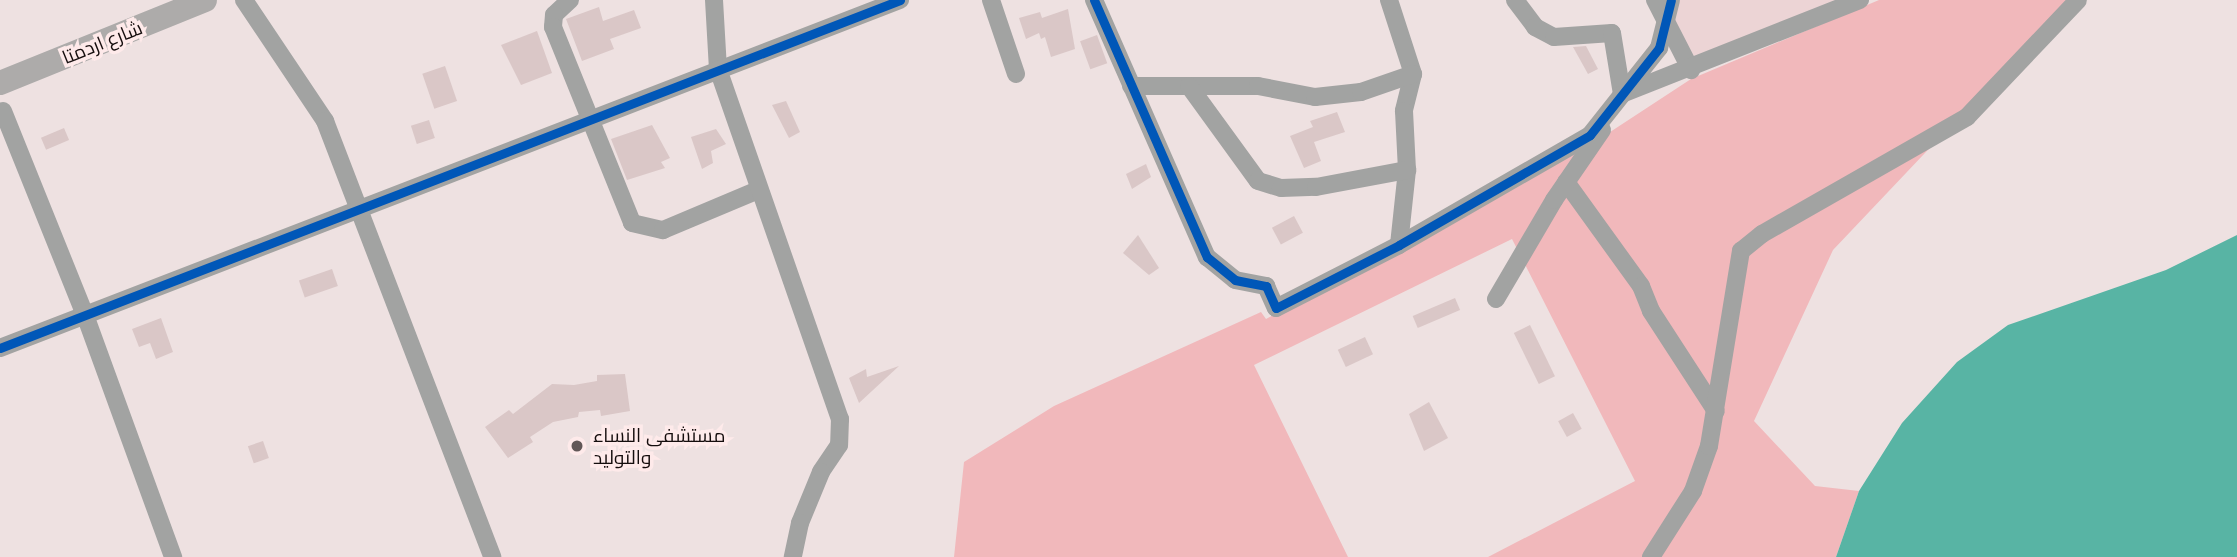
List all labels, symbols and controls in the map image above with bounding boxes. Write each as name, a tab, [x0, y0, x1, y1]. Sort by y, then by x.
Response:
street label: شارع اردمتا	[59, 16, 145, 68]
place label: مستشفى النساء والتوليد	[593, 424, 725, 468]
marker: مستشفى النساء والتوليد	[567, 436, 587, 456]

